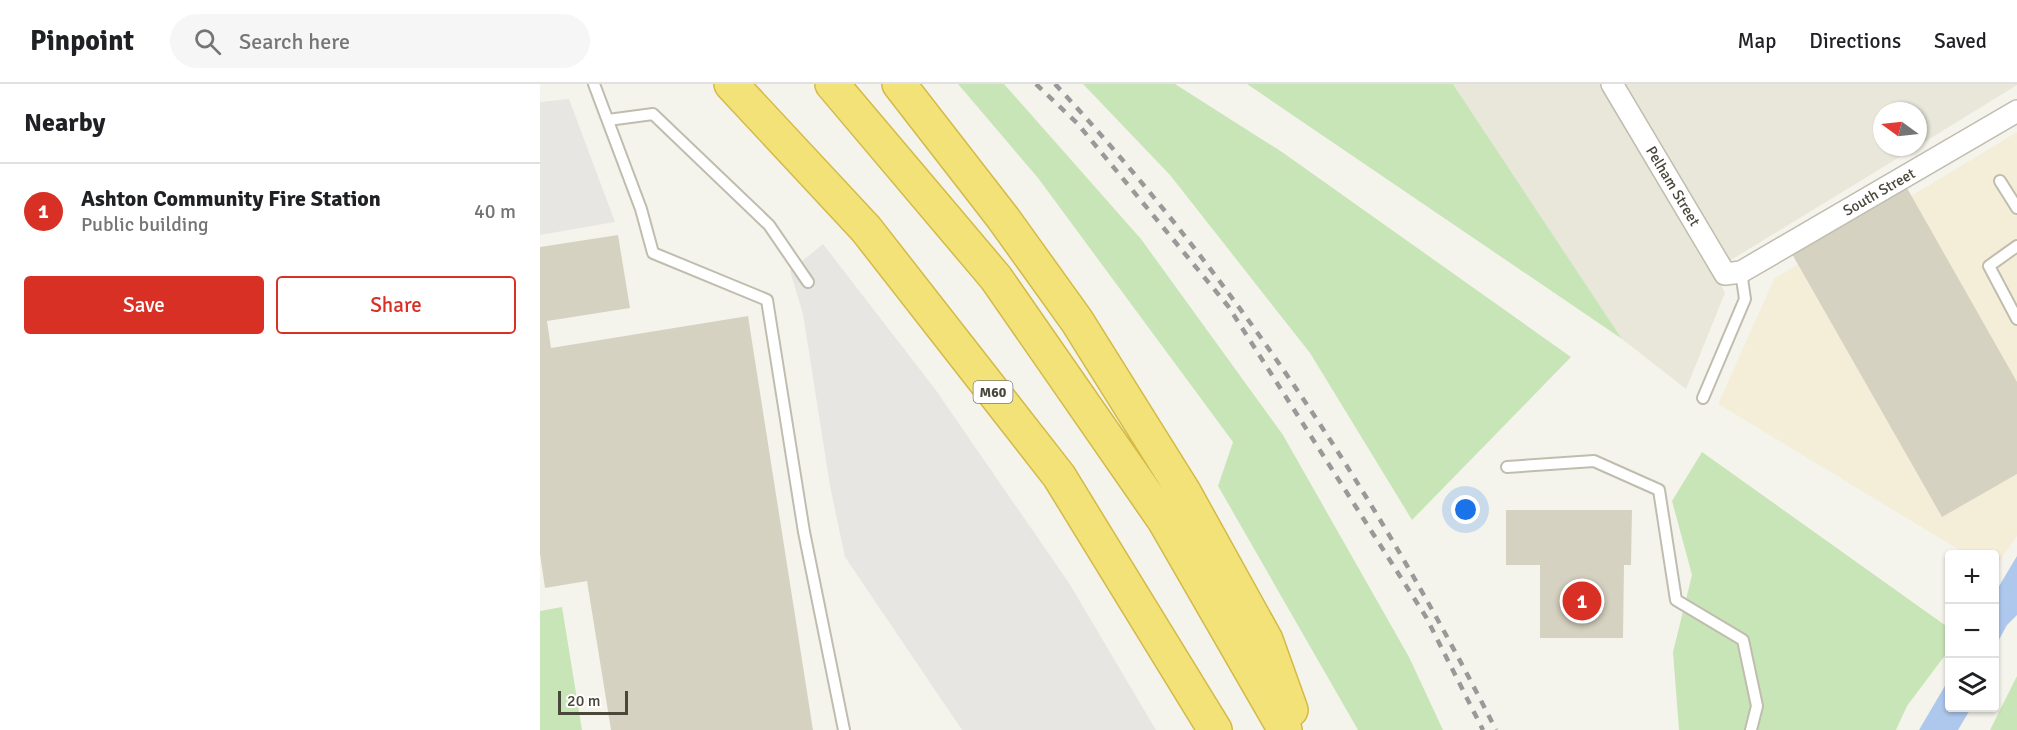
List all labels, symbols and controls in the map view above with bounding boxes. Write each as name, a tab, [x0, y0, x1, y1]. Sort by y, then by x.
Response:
search box	[170, 14, 590, 68]
text: Pinpoint	[30, 24, 134, 58]
icon: search	[191, 25, 224, 58]
text: Search here	[239, 28, 350, 55]
text: Map	[1738, 28, 1776, 54]
text: Directions	[1809, 28, 1901, 54]
text: Saved	[1934, 28, 1987, 54]
north arrow	[1873, 102, 1927, 156]
text: Nearby	[24, 107, 105, 139]
street label: Pelham Street	[1642, 143, 1704, 229]
street label: South Street	[1840, 164, 1918, 220]
text: Ashton Community Fire Station	[81, 185, 381, 212]
text: 1	[38, 199, 49, 224]
text: 40 m	[474, 199, 516, 224]
text: Public building	[81, 212, 209, 237]
button: Save	[24, 276, 264, 334]
button: Share	[276, 276, 516, 334]
road number: M60	[974, 381, 1012, 403]
your location	[1451, 495, 1480, 524]
map controls	[1945, 550, 1999, 712]
button: +	[1945, 550, 1999, 604]
pin: 1	[1562, 578, 1602, 624]
button: −	[1945, 604, 1999, 658]
button: layers	[1945, 658, 1999, 712]
scale bar	[558, 688, 628, 716]
text: 20 m	[567, 691, 601, 711]

